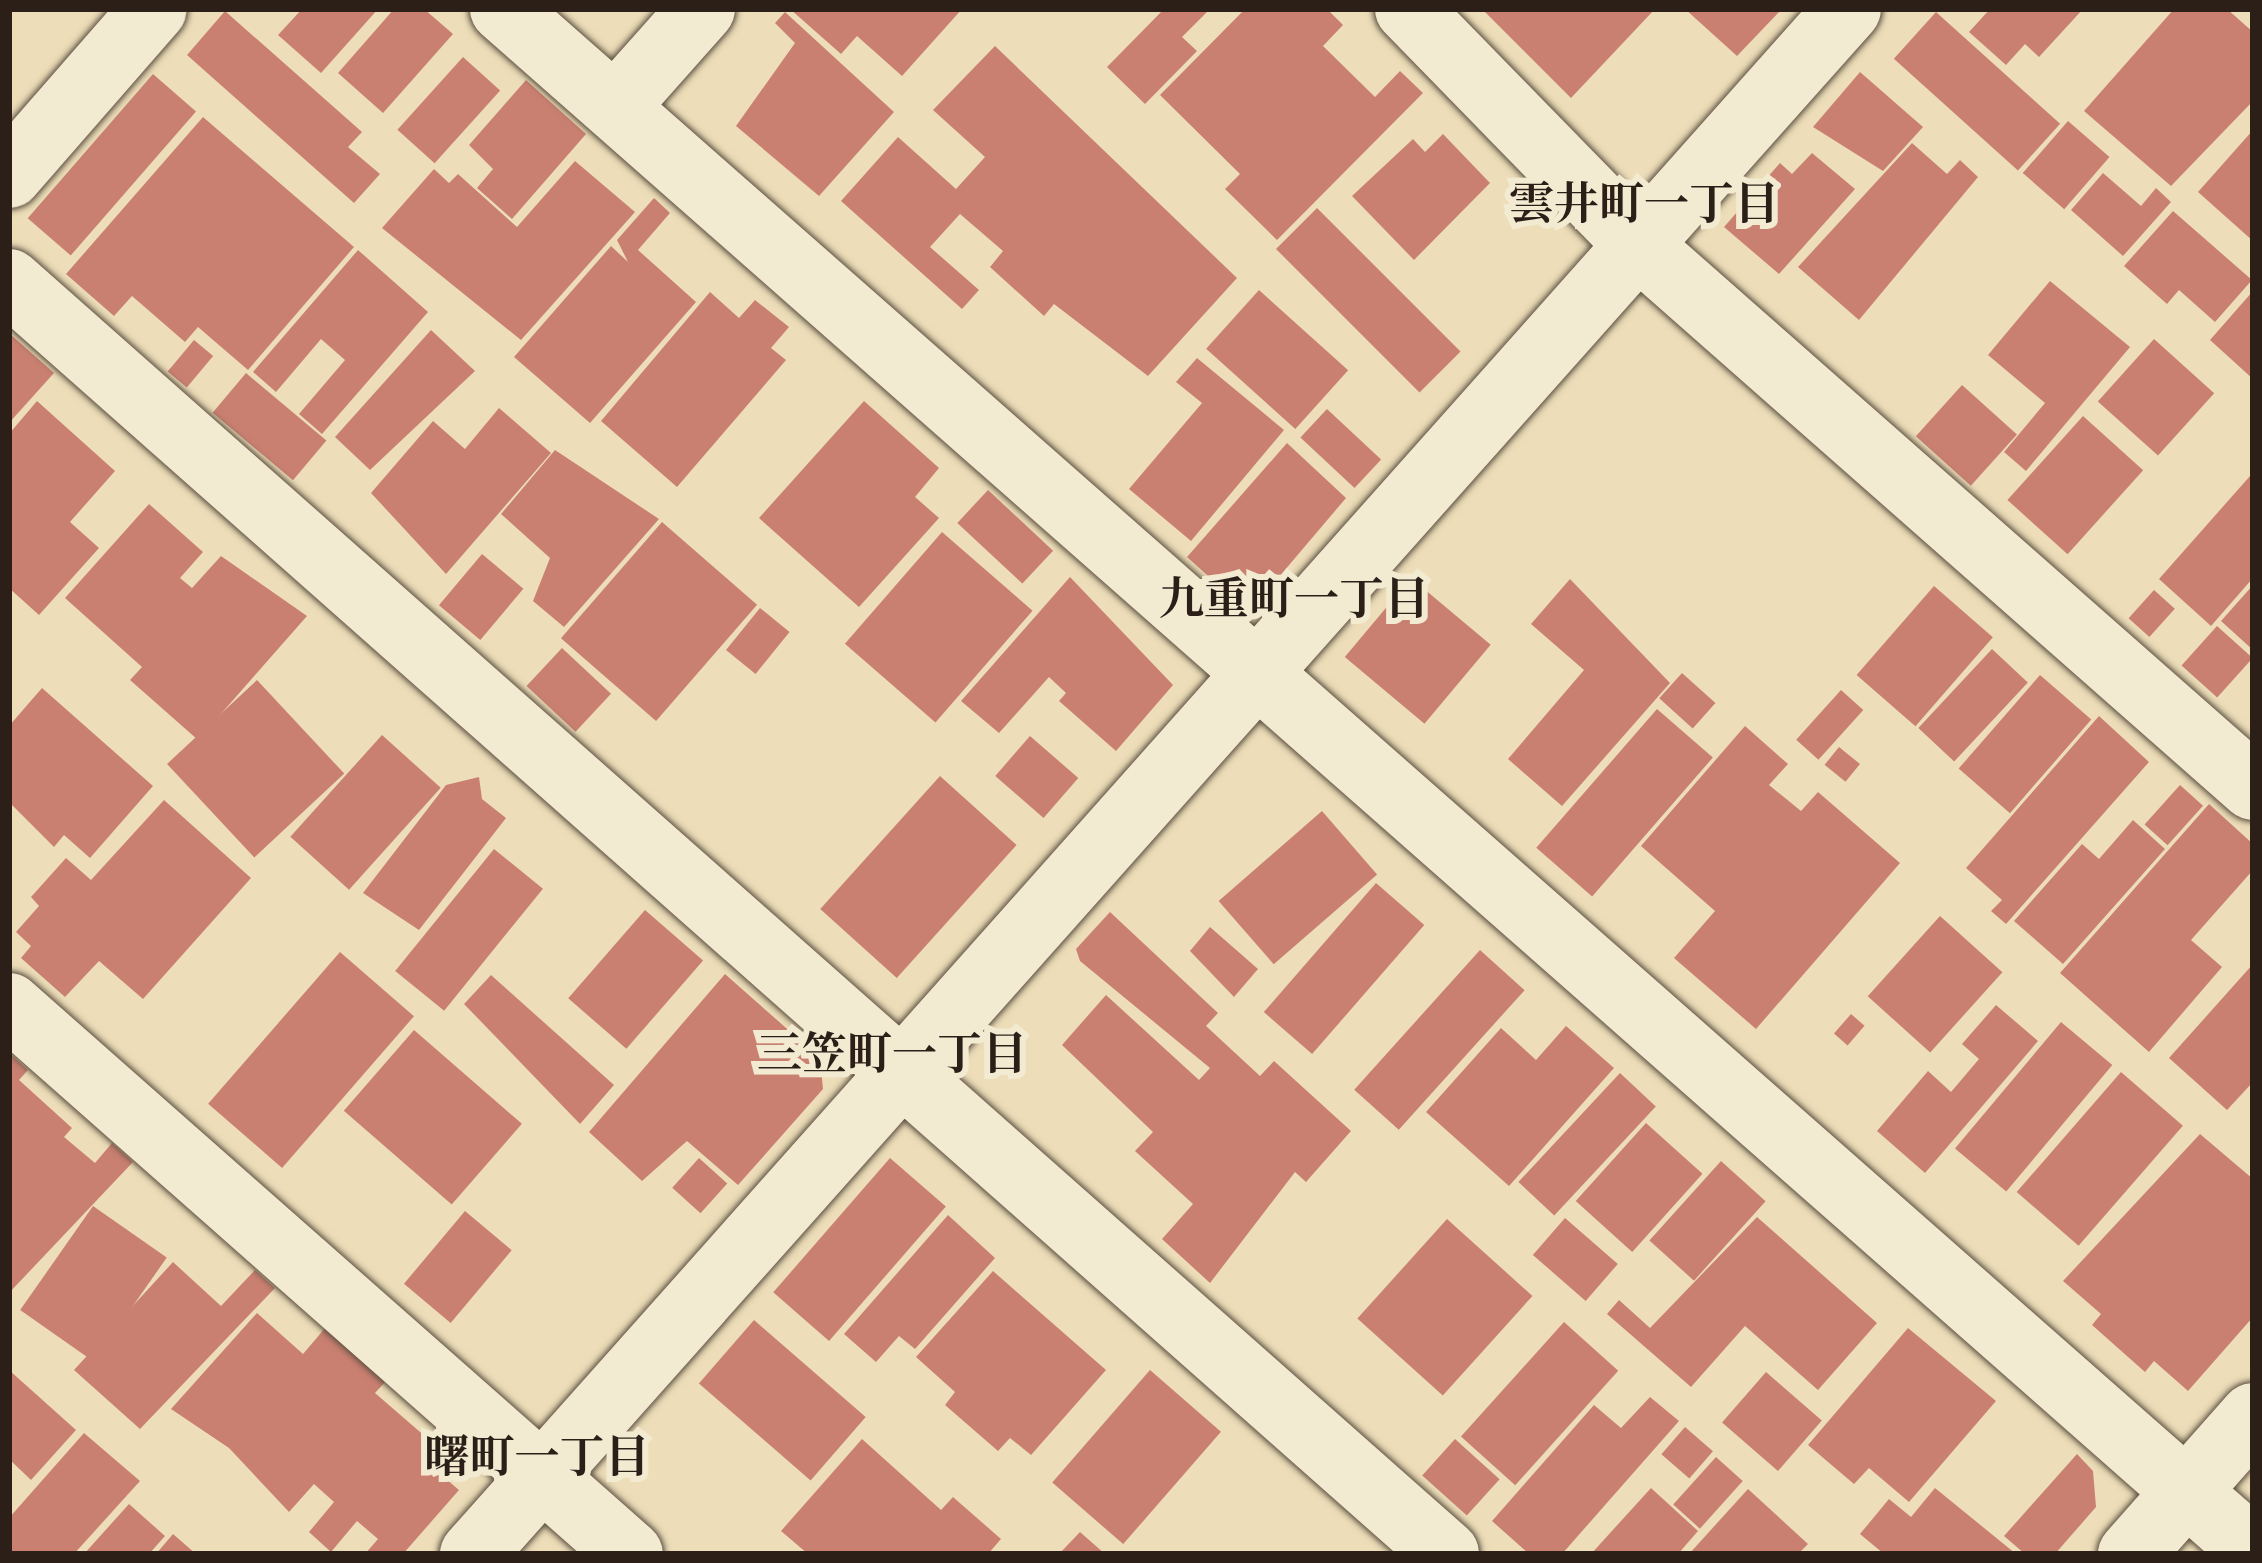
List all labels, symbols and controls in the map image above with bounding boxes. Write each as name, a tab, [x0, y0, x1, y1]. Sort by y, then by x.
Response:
district label: 雲井町一丁目	[1509, 176, 1779, 230]
district label: 九重町一丁目	[1159, 571, 1429, 625]
district label: 三笠町一丁目	[757, 1026, 1027, 1080]
district label: 曙町一丁目	[425, 1429, 649, 1483]

